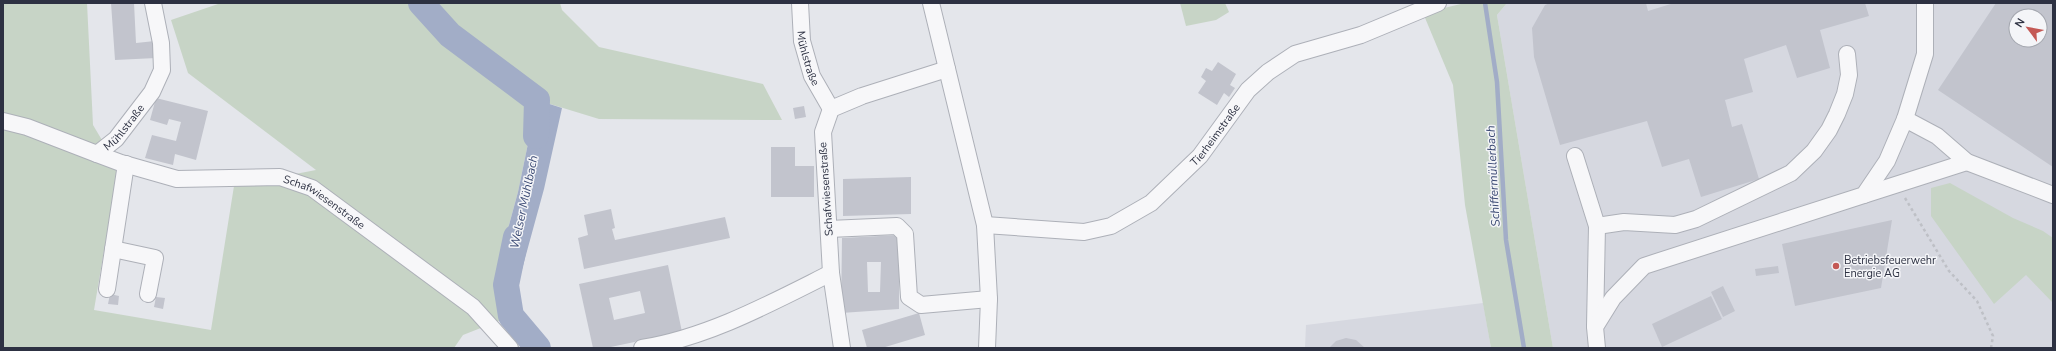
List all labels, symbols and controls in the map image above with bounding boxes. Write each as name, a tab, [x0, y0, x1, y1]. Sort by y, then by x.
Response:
north arrow	[2008, 8, 2048, 48]
text: N	[2011, 15, 2028, 30]
street label: Mühlstraße	[794, 30, 823, 88]
street label: Tierheimstraße	[1187, 100, 1243, 169]
street label: Mühlstraße	[100, 101, 148, 154]
water label: Schiffermüllerbach	[1482, 125, 1504, 227]
street label: Schafwiesenstraße	[815, 141, 837, 236]
water label: Welser Mühlbach	[506, 154, 542, 250]
street label: Schafwiesenstraße	[281, 171, 368, 232]
place label: Betriebsfeuerwehr Energie AG	[1844, 253, 1936, 281]
marker: Betriebsfeuerwehr Energie AG	[1831, 261, 1841, 271]

